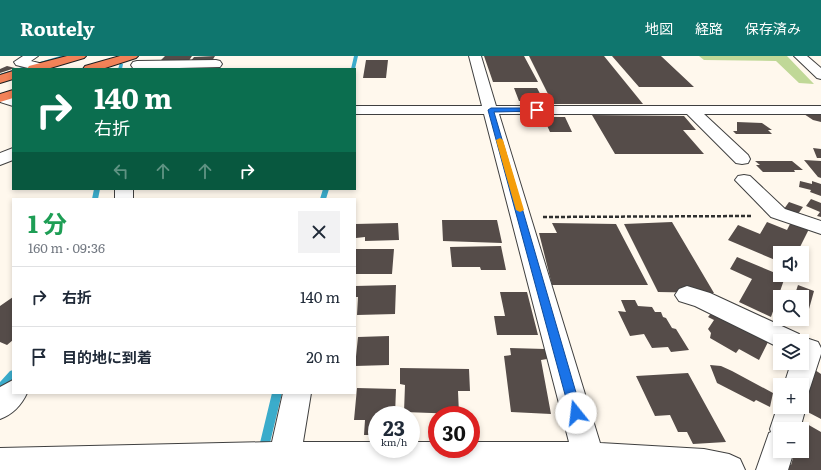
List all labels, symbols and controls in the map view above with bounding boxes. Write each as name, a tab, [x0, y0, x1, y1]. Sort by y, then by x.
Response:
text: Routely	[20, 14, 95, 42]
text: 地図	[645, 18, 673, 38]
text: 経路	[695, 18, 723, 38]
text: 保存済み	[745, 18, 801, 38]
text: 140 m	[94, 76, 172, 118]
icon: right	[28, 84, 80, 136]
pin	[520, 93, 554, 127]
icon: arrive	[526, 99, 548, 121]
text: 右折	[94, 114, 130, 141]
icon: left	[110, 160, 132, 182]
icon: ahead	[152, 160, 174, 182]
icon: ahead	[194, 160, 216, 182]
icon: right	[236, 160, 258, 182]
text: 1 分	[28, 205, 67, 240]
button: close	[298, 211, 340, 253]
text: 160 m · 09:36	[28, 238, 105, 257]
map controls	[773, 246, 809, 458]
button: sound	[773, 246, 809, 282]
text: 右折	[62, 285, 92, 308]
text: 140 m	[300, 285, 340, 308]
icon: right	[28, 286, 50, 308]
button: search	[773, 290, 809, 326]
button: layers	[773, 334, 809, 370]
text: 目的地に到着	[62, 345, 152, 368]
text: 20 m	[306, 345, 340, 368]
icon: arrive	[28, 346, 50, 368]
button: +	[773, 378, 809, 414]
position arrow	[555, 392, 597, 434]
speed limit sign: 30	[428, 406, 480, 458]
text: 23	[383, 412, 405, 442]
button: −	[773, 422, 809, 458]
text: km/h	[381, 434, 407, 449]

